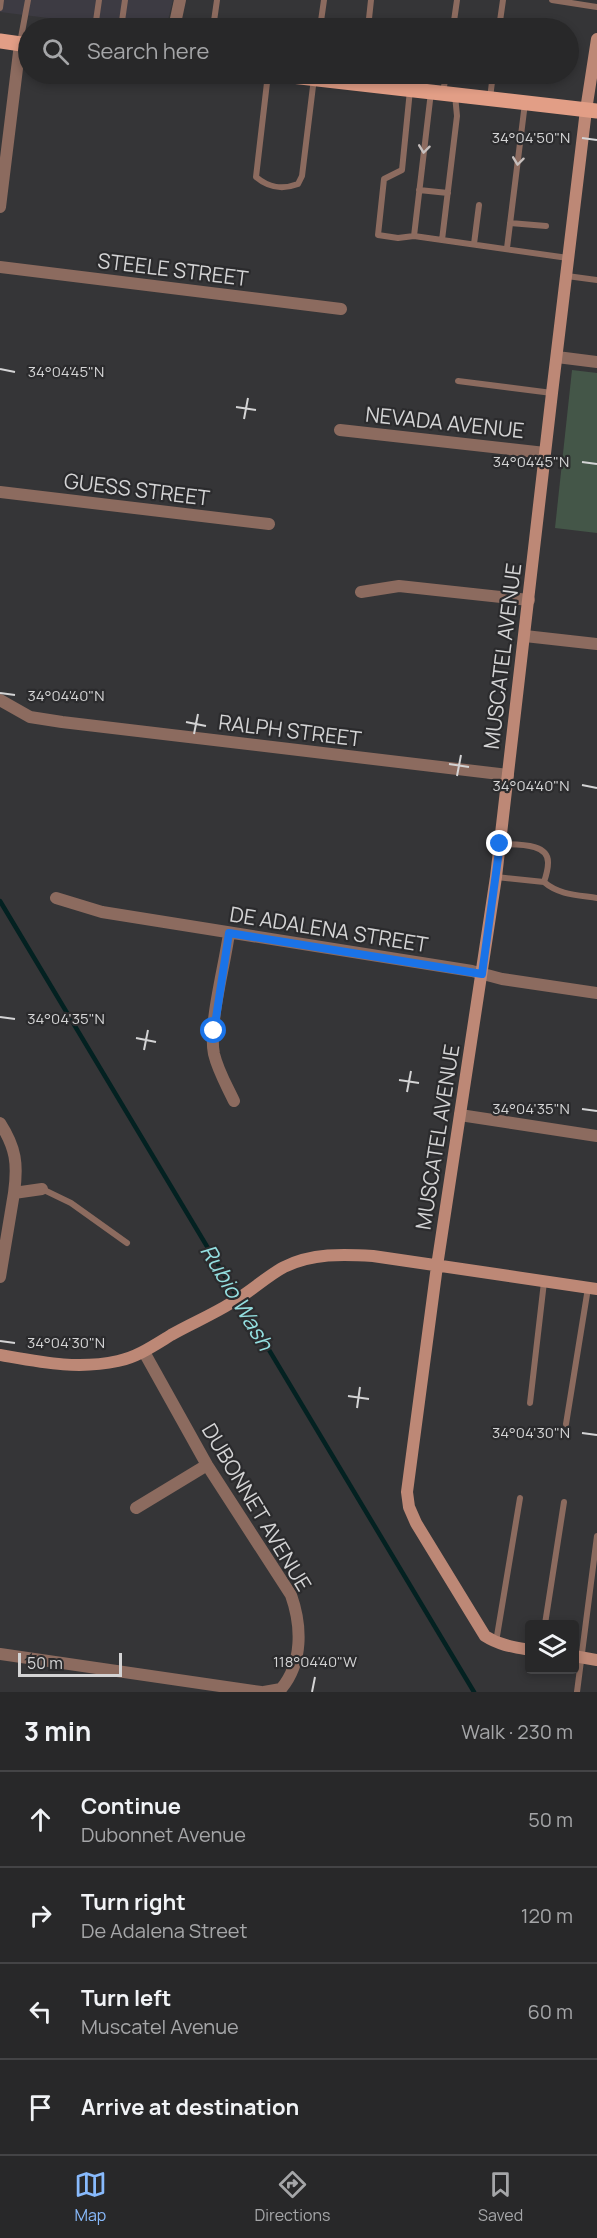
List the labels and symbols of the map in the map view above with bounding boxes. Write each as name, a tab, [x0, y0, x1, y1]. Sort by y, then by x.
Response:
text: 34°04'50"N	[492, 127, 570, 148]
one-way arrow	[418, 145, 431, 154]
one-way arrow	[512, 156, 524, 165]
street label: STEELE STREET	[96, 246, 250, 292]
text: 34°04'45"N	[28, 361, 104, 382]
street label: NEVADA AVENUE	[364, 400, 526, 444]
text: 34°04'45"N	[493, 451, 569, 472]
street label: GUESS STREET	[63, 466, 212, 512]
street label: MUSCATEL AVENUE	[477, 561, 527, 751]
text: 34°04'40"N	[28, 685, 104, 706]
street label: RALPH STREET	[217, 707, 363, 753]
text: 34°04'40"N	[493, 775, 569, 796]
route end	[486, 830, 512, 856]
street label: DE ADALENA STREET	[228, 900, 431, 959]
text: 34°04'35"N	[27, 1008, 105, 1029]
route start	[200, 1017, 226, 1043]
street label: MUSCATEL AVENUE	[409, 1042, 465, 1232]
text: 34°04'35"N	[492, 1098, 570, 1119]
water label: Rubio Wash	[194, 1238, 281, 1356]
text: 34°04'30"N	[27, 1332, 105, 1353]
street label: DUBONNET AVENUE	[196, 1418, 318, 1596]
text: 34°04'30"N	[492, 1422, 570, 1443]
scale bar	[18, 1650, 122, 1678]
text: 118°04'40"W	[273, 1651, 357, 1672]

